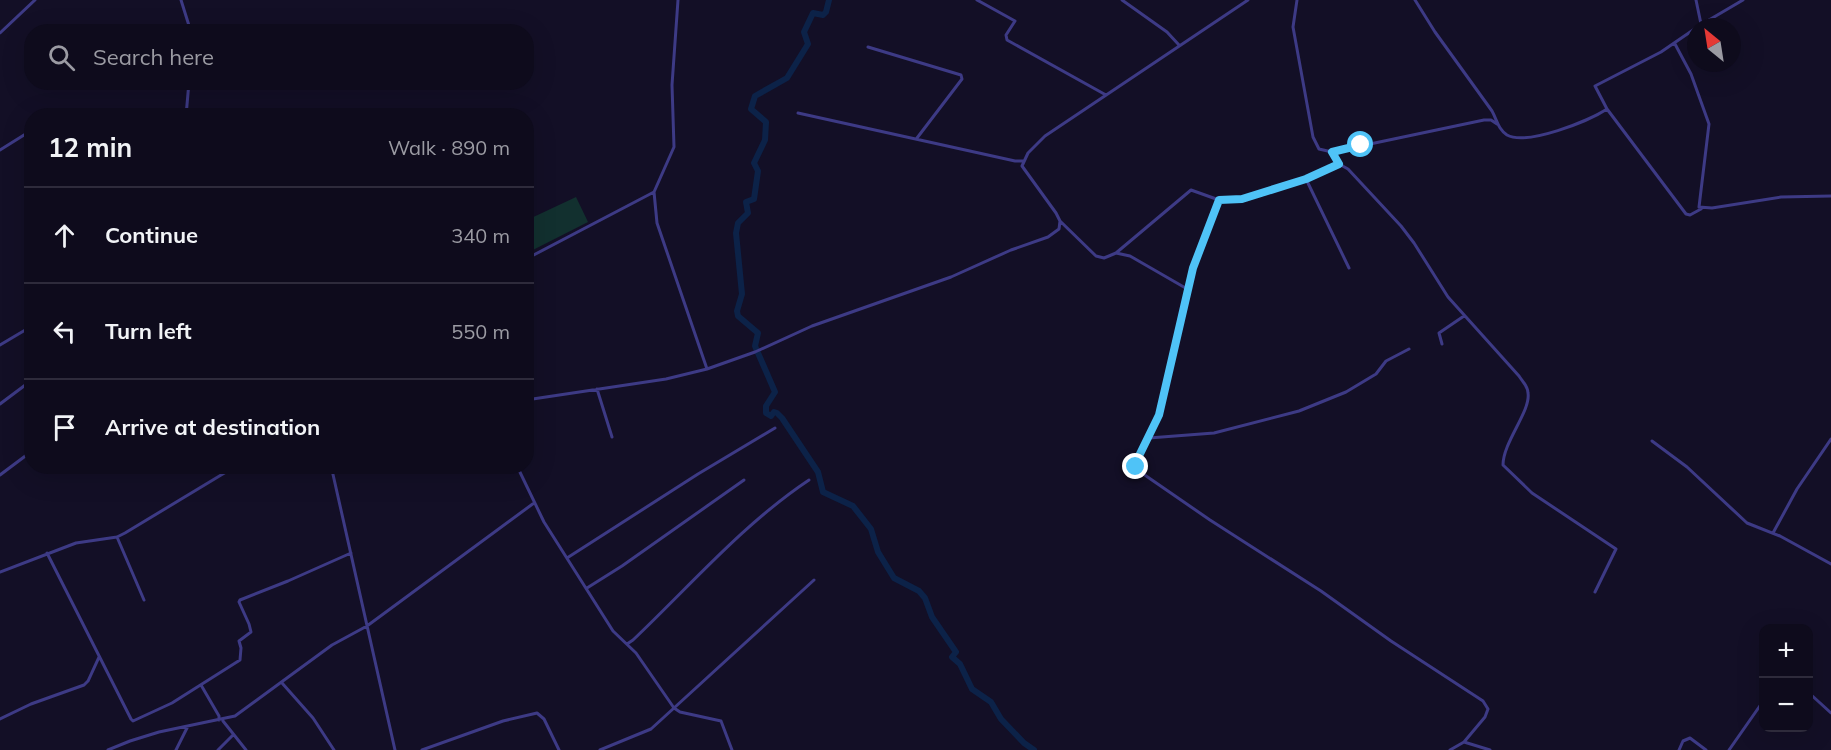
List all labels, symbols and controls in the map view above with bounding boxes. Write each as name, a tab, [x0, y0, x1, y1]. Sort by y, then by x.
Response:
north arrow	[1687, 18, 1741, 72]
search box	[24, 24, 534, 90]
icon: search	[45, 41, 78, 74]
text: Search here	[93, 43, 214, 71]
text: 12 min	[48, 131, 132, 164]
route start	[1347, 131, 1373, 157]
text: Walk · 890 m	[388, 135, 510, 160]
icon: ahead	[48, 219, 81, 252]
text: Continue	[105, 221, 198, 249]
text: 340 m	[451, 223, 510, 248]
icon: left	[48, 315, 81, 348]
text: Turn left	[105, 317, 192, 345]
text: 550 m	[451, 319, 510, 344]
icon: arrive	[48, 411, 81, 444]
text: Arrive at destination	[105, 413, 320, 441]
route end	[1122, 453, 1148, 479]
map controls	[1759, 624, 1813, 732]
button: +	[1759, 624, 1813, 678]
button: −	[1759, 678, 1813, 732]

